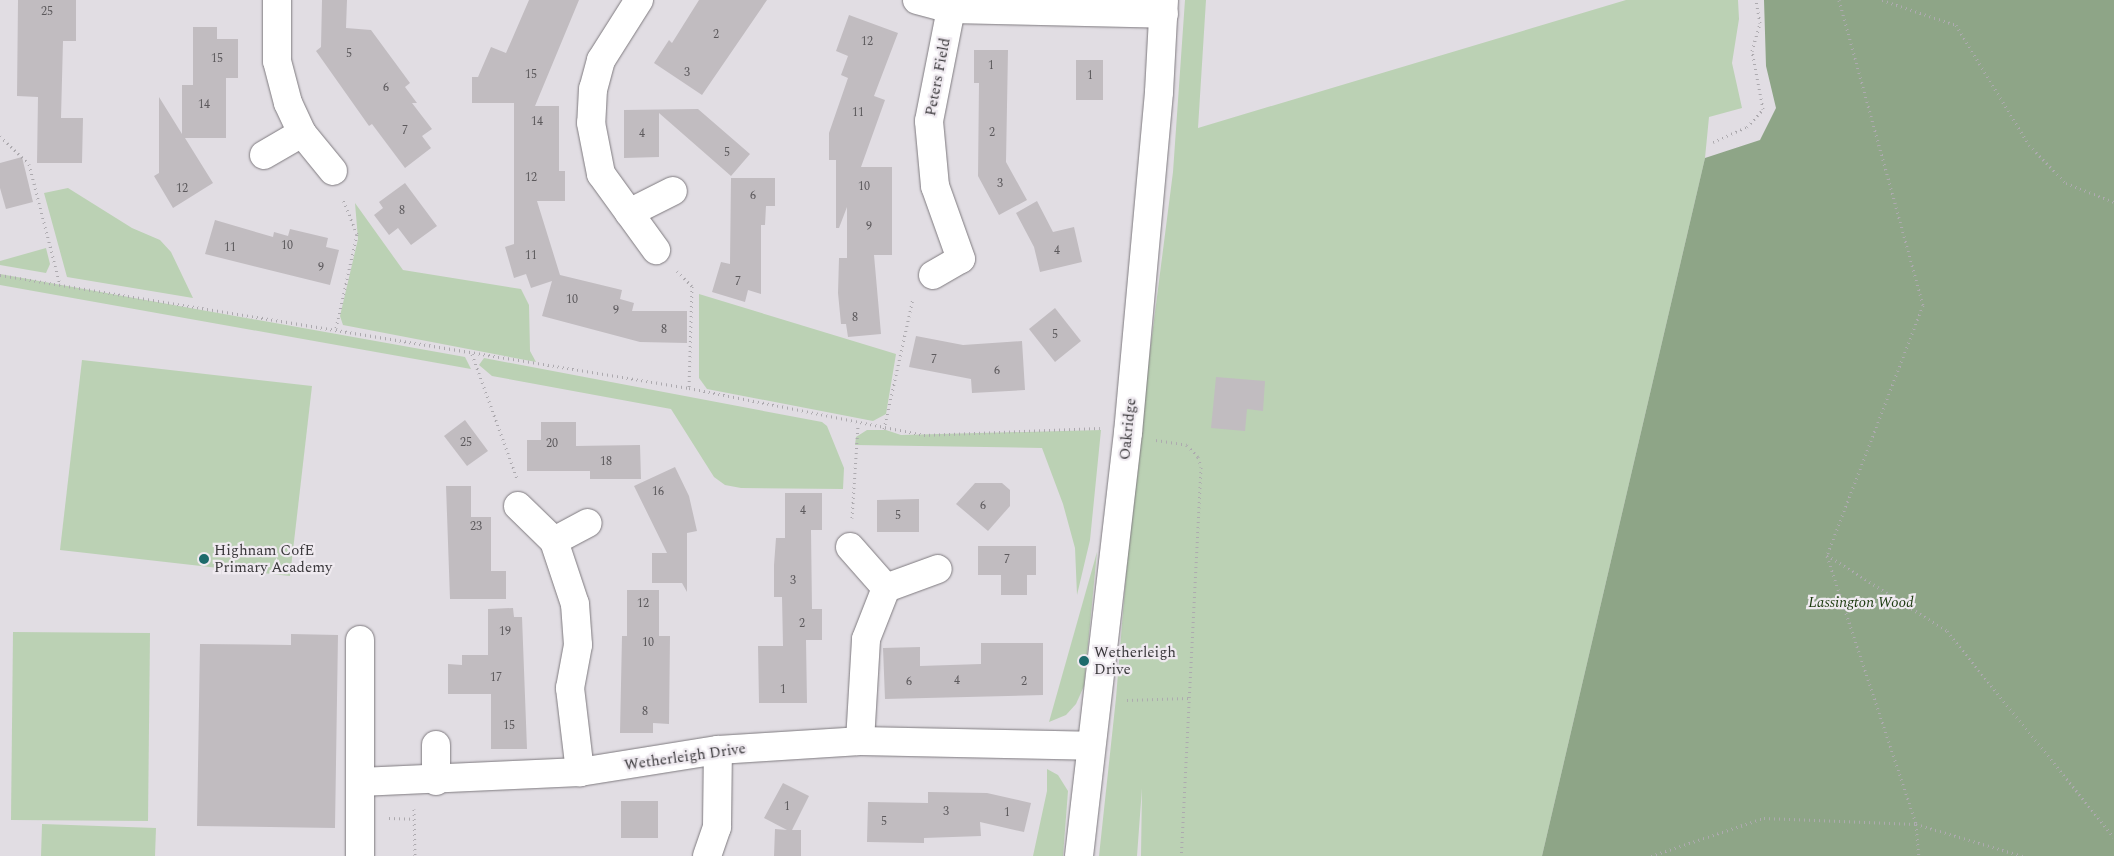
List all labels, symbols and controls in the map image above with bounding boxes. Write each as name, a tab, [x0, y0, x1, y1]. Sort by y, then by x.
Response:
house number: 25	[41, 5, 53, 19]
house number: 2	[713, 28, 719, 42]
house number: 12	[861, 35, 873, 49]
street label: Peters Field	[922, 36, 954, 118]
house number: 5	[346, 47, 352, 61]
house number: 15	[211, 52, 223, 66]
house number: 1	[988, 59, 994, 73]
house number: 3	[684, 66, 690, 80]
house number: 15	[525, 68, 537, 82]
house number: 1	[1087, 69, 1093, 83]
house number: 6	[383, 81, 389, 95]
house number: 14	[198, 98, 210, 112]
house number: 11	[852, 106, 864, 120]
house number: 14	[531, 115, 543, 129]
house number: 7	[402, 124, 408, 138]
house number: 2	[989, 126, 995, 140]
house number: 4	[639, 127, 645, 141]
house number: 5	[724, 146, 730, 160]
house number: 12	[525, 171, 537, 185]
house number: 3	[997, 177, 1003, 191]
house number: 10	[858, 180, 870, 194]
house number: 12	[176, 182, 188, 196]
house number: 6	[750, 189, 756, 203]
house number: 8	[399, 204, 405, 218]
house number: 9	[866, 220, 872, 234]
house number: 10	[281, 239, 293, 253]
house number: 11	[224, 241, 236, 255]
house number: 4	[1054, 244, 1060, 258]
house number: 11	[525, 249, 537, 263]
house number: 9	[318, 261, 324, 275]
house number: 7	[735, 275, 741, 289]
house number: 10	[566, 293, 578, 307]
house number: 9	[613, 304, 619, 318]
house number: 8	[852, 311, 858, 325]
house number: 8	[661, 323, 667, 337]
house number: 5	[1052, 328, 1058, 342]
house number: 7	[931, 353, 937, 367]
house number: 6	[994, 364, 1000, 378]
street label: Oakridge	[1116, 397, 1140, 461]
house number: 25	[460, 436, 472, 450]
house number: 20	[546, 437, 558, 451]
house number: 18	[600, 455, 612, 469]
house number: 16	[652, 485, 664, 499]
house number: 6	[980, 499, 986, 513]
house number: 4	[800, 504, 806, 518]
house number: 5	[895, 509, 901, 523]
house number: 23	[470, 520, 482, 534]
place label: Highnam CofE Primary Academy	[214, 541, 332, 576]
marker: Highnam CofE Primary Academy	[198, 553, 210, 565]
house number: 7	[1004, 553, 1010, 567]
house number: 3	[790, 574, 796, 588]
park label: Lassington Wood	[1808, 594, 1914, 612]
house number: 12	[637, 597, 649, 611]
house number: 2	[799, 617, 805, 631]
house number: 19	[499, 625, 511, 639]
house number: 10	[642, 636, 654, 650]
place label: Wetherleigh Drive	[1094, 643, 1176, 678]
marker: Wetherleigh Drive	[1078, 655, 1090, 667]
house number: 17	[490, 671, 502, 685]
house number: 4	[954, 674, 960, 688]
house number: 6	[906, 675, 912, 689]
house number: 2	[1021, 675, 1027, 689]
house number: 1	[780, 683, 786, 697]
house number: 8	[642, 705, 648, 719]
house number: 15	[503, 719, 515, 733]
street label: Wetherleigh Drive	[623, 740, 747, 774]
house number: 1	[784, 800, 790, 814]
house number: 3	[943, 805, 949, 819]
house number: 1	[1004, 806, 1010, 820]
house number: 5	[881, 815, 887, 829]

